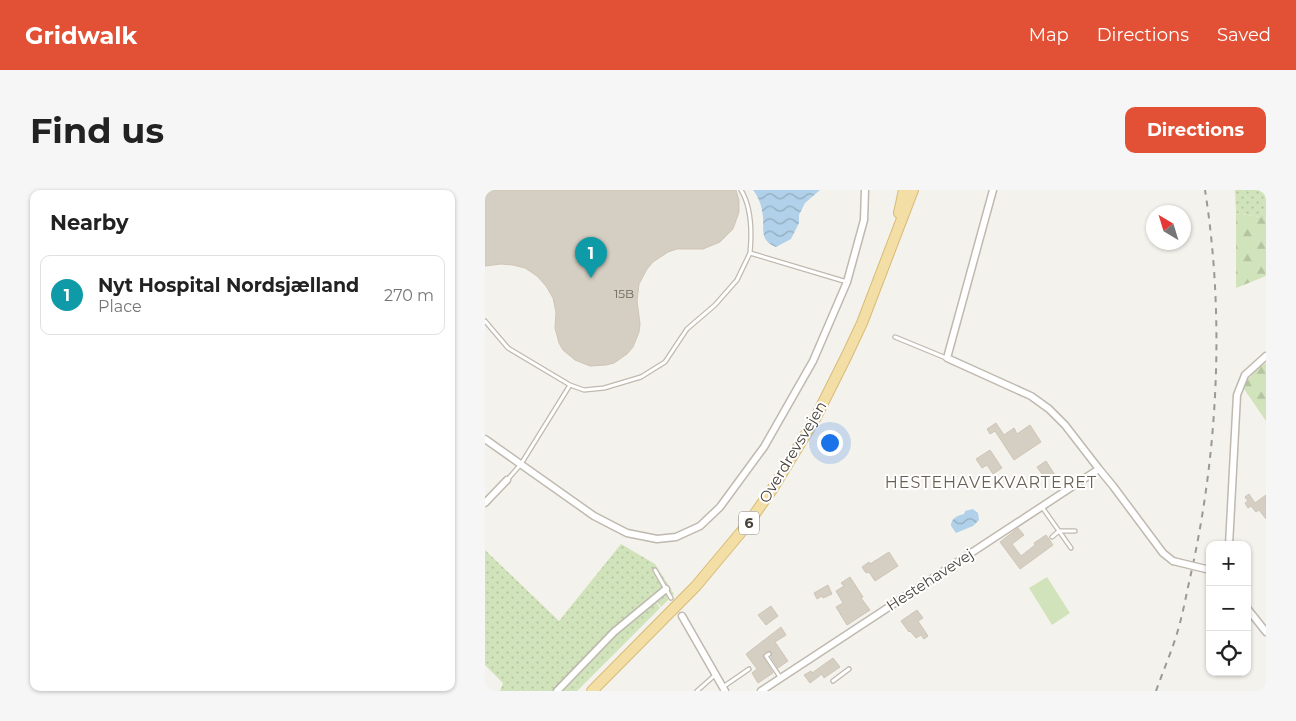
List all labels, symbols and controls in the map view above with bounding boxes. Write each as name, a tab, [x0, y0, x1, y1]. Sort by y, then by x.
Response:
text: Gridwalk	[25, 21, 137, 50]
text: Map	[1029, 24, 1069, 46]
text: Directions	[1097, 24, 1189, 46]
text: Saved	[1217, 24, 1271, 46]
button: Directions	[1125, 107, 1266, 153]
text: Find us	[30, 109, 164, 152]
north arrow	[1146, 205, 1191, 250]
text: Nearby	[50, 210, 129, 235]
pin: 1	[575, 237, 607, 278]
text: Nyt Hospital Nordsjælland	[98, 274, 359, 297]
text: 1	[64, 286, 70, 305]
text: 270 m	[384, 286, 434, 305]
house number: 15B	[614, 286, 634, 301]
text: Place	[98, 297, 142, 316]
street label: Overdrevsvejen	[755, 397, 830, 506]
your location	[817, 430, 843, 456]
district label: HESTEHAVEKVARTERET	[885, 473, 1097, 492]
road number: 6	[739, 512, 759, 534]
map controls	[1206, 541, 1251, 676]
button: +	[1206, 541, 1251, 586]
street label: Hestehavevej	[883, 544, 977, 615]
button: −	[1206, 586, 1251, 631]
button: locate	[1206, 631, 1251, 676]

